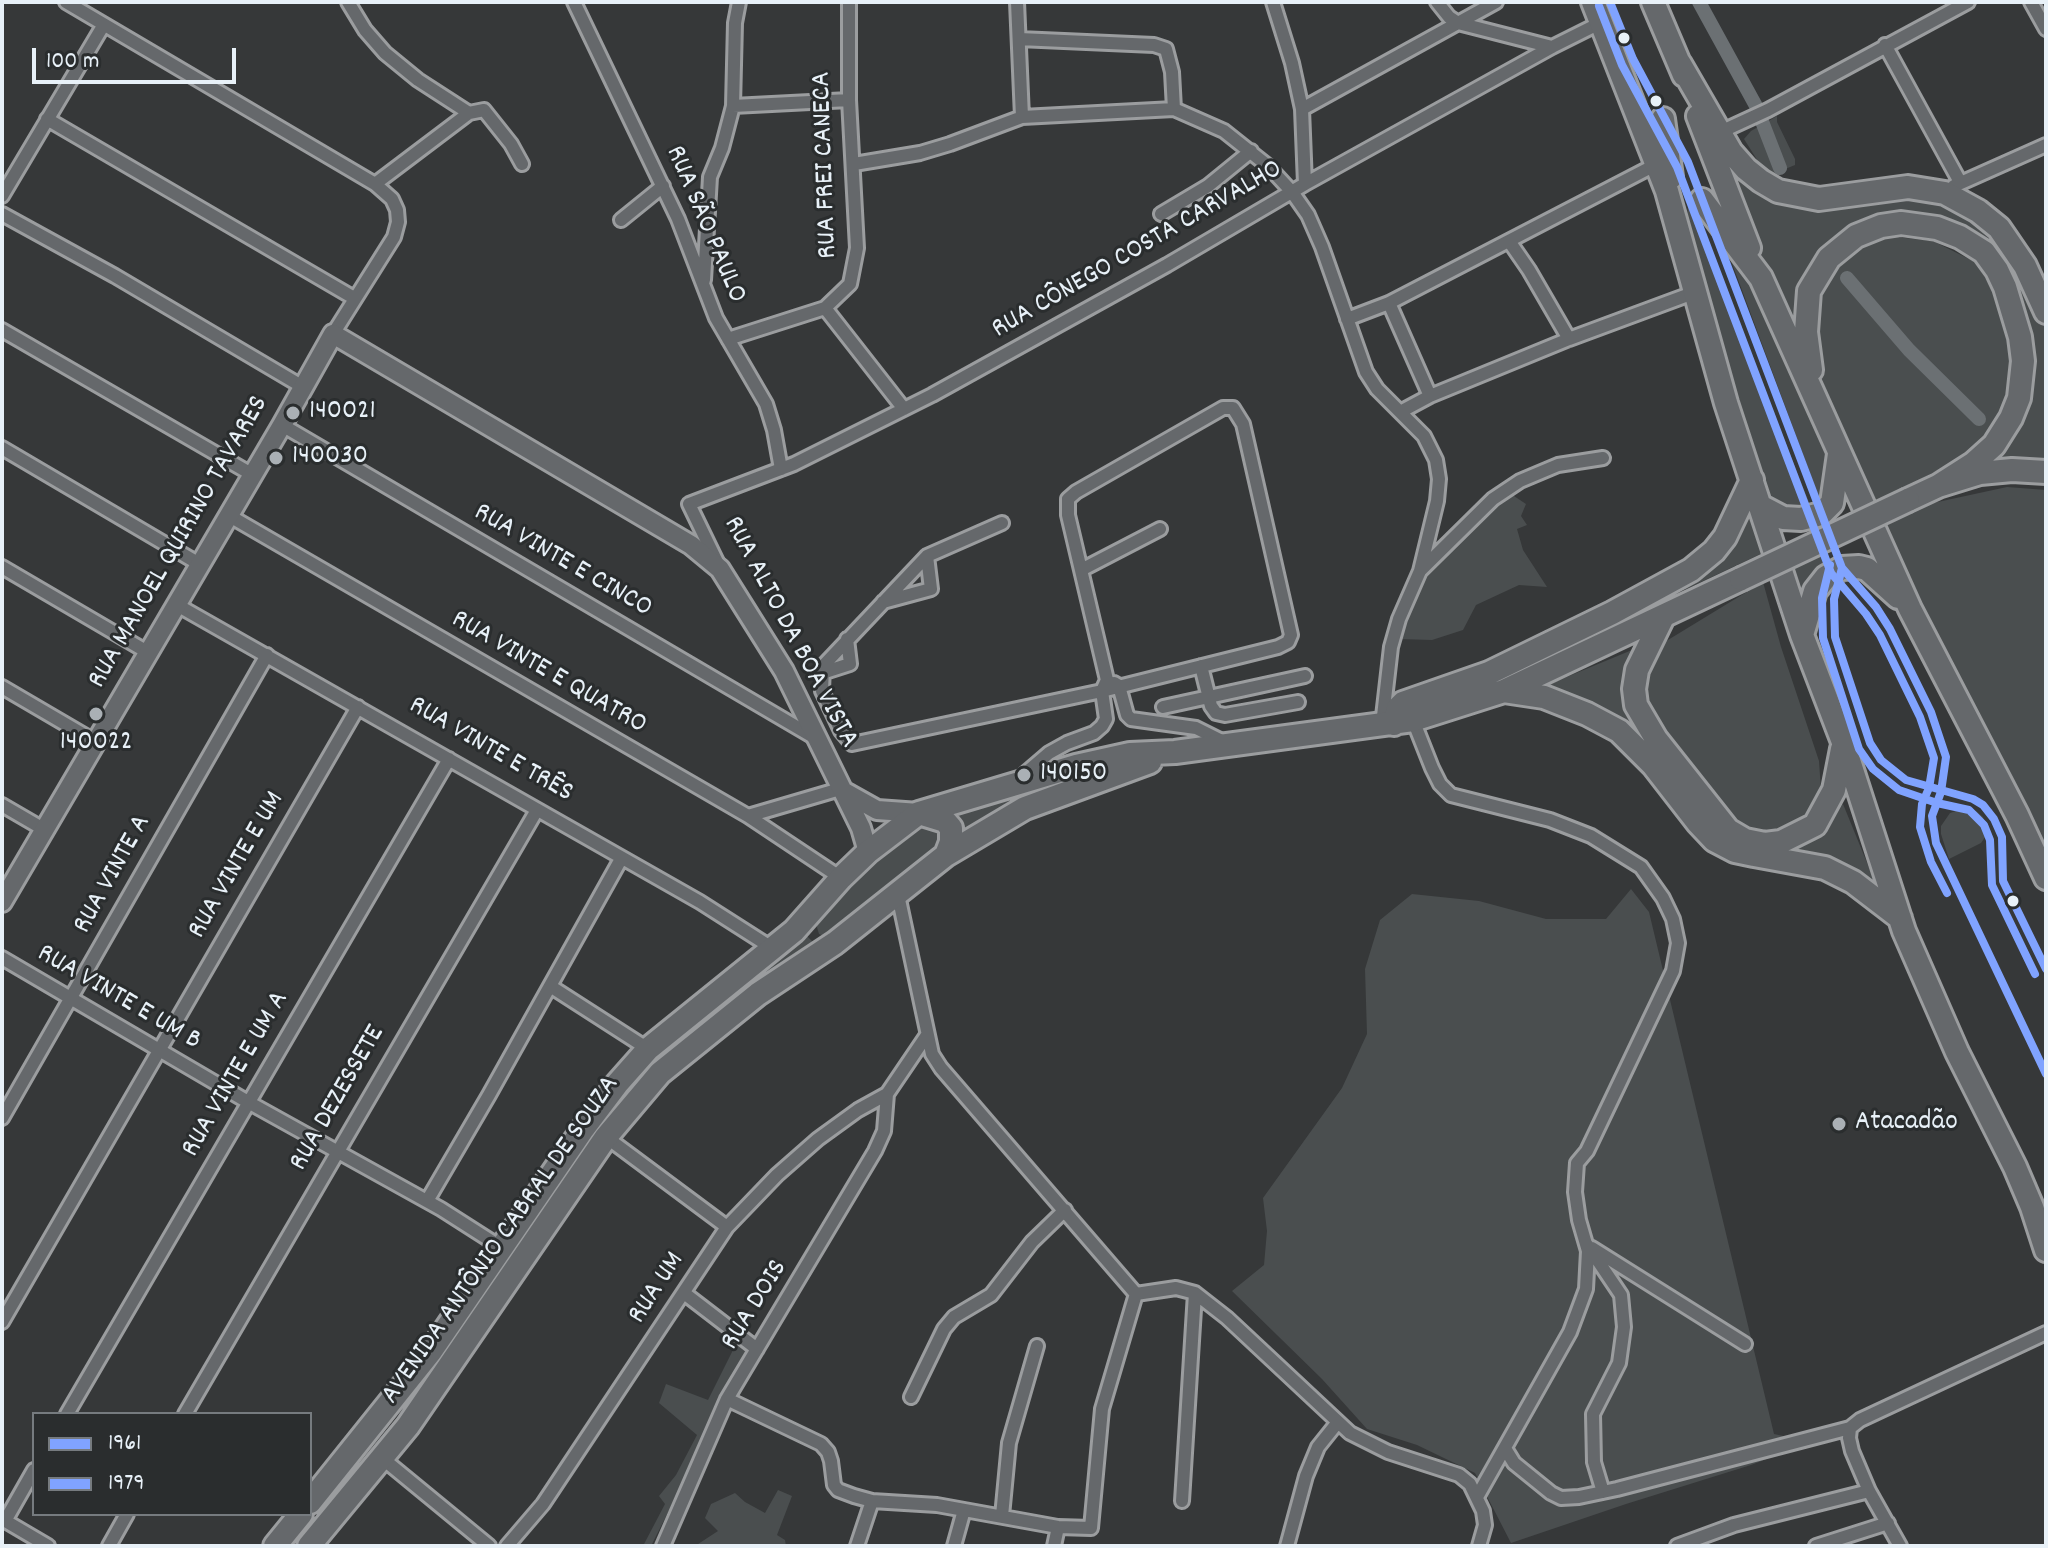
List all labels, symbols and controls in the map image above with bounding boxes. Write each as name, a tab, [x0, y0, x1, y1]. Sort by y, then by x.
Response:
unlabelled marker	[1616, 30, 1632, 46]
scale bar	[36, 32, 240, 82]
text: 100 m	[46, 45, 99, 79]
street label: RUA FREI CANECA	[807, 71, 847, 259]
unlabelled marker	[1648, 93, 1664, 109]
street label: RUA SÃO PAULO	[656, 142, 752, 308]
street label: RUA CÔNEGO COSTA CARVALHO	[987, 154, 1289, 348]
street label: RUA MANOEL QUIRINO TAVARES	[82, 391, 278, 695]
place label: 140021	[309, 396, 376, 430]
marker: 140021	[284, 404, 302, 422]
place label: 140030	[292, 441, 368, 475]
marker: 140030	[267, 449, 285, 467]
street label: RUA VINTE E CINCO	[467, 497, 657, 627]
street label: RUA ALTO DA BOA VISTA	[714, 511, 864, 755]
street label: RUA VINTE E QUATRO	[444, 604, 652, 744]
street label: RUA VINTE E TRÊS	[402, 690, 578, 812]
marker: 140022	[87, 705, 105, 723]
place label: 140022	[60, 727, 132, 761]
place label: 140150	[1040, 758, 1107, 792]
marker: 140150	[1015, 766, 1033, 784]
street label: RUA VINTE E UM	[182, 787, 294, 945]
street label: RUA VINTE A	[68, 810, 160, 940]
unlabelled marker	[2005, 893, 2021, 909]
street label: RUA VINTE E UM B	[30, 938, 206, 1060]
street label: RUA VINTE E UM A	[176, 986, 298, 1164]
street label: RUA DEZESSETE	[284, 1020, 394, 1178]
street label: AVENIDA ANTÔNIO CABRAL DE SOUZA	[376, 1070, 628, 1412]
place label: Atacadão	[1855, 1107, 1958, 1141]
marker: Atacadão	[1830, 1115, 1848, 1133]
street label: RUA UM	[622, 1247, 694, 1331]
street label: RUA DOIS	[715, 1255, 797, 1357]
legend	[32, 1412, 312, 1516]
text: 1961	[108, 1427, 141, 1461]
text: 1979	[108, 1467, 144, 1501]

